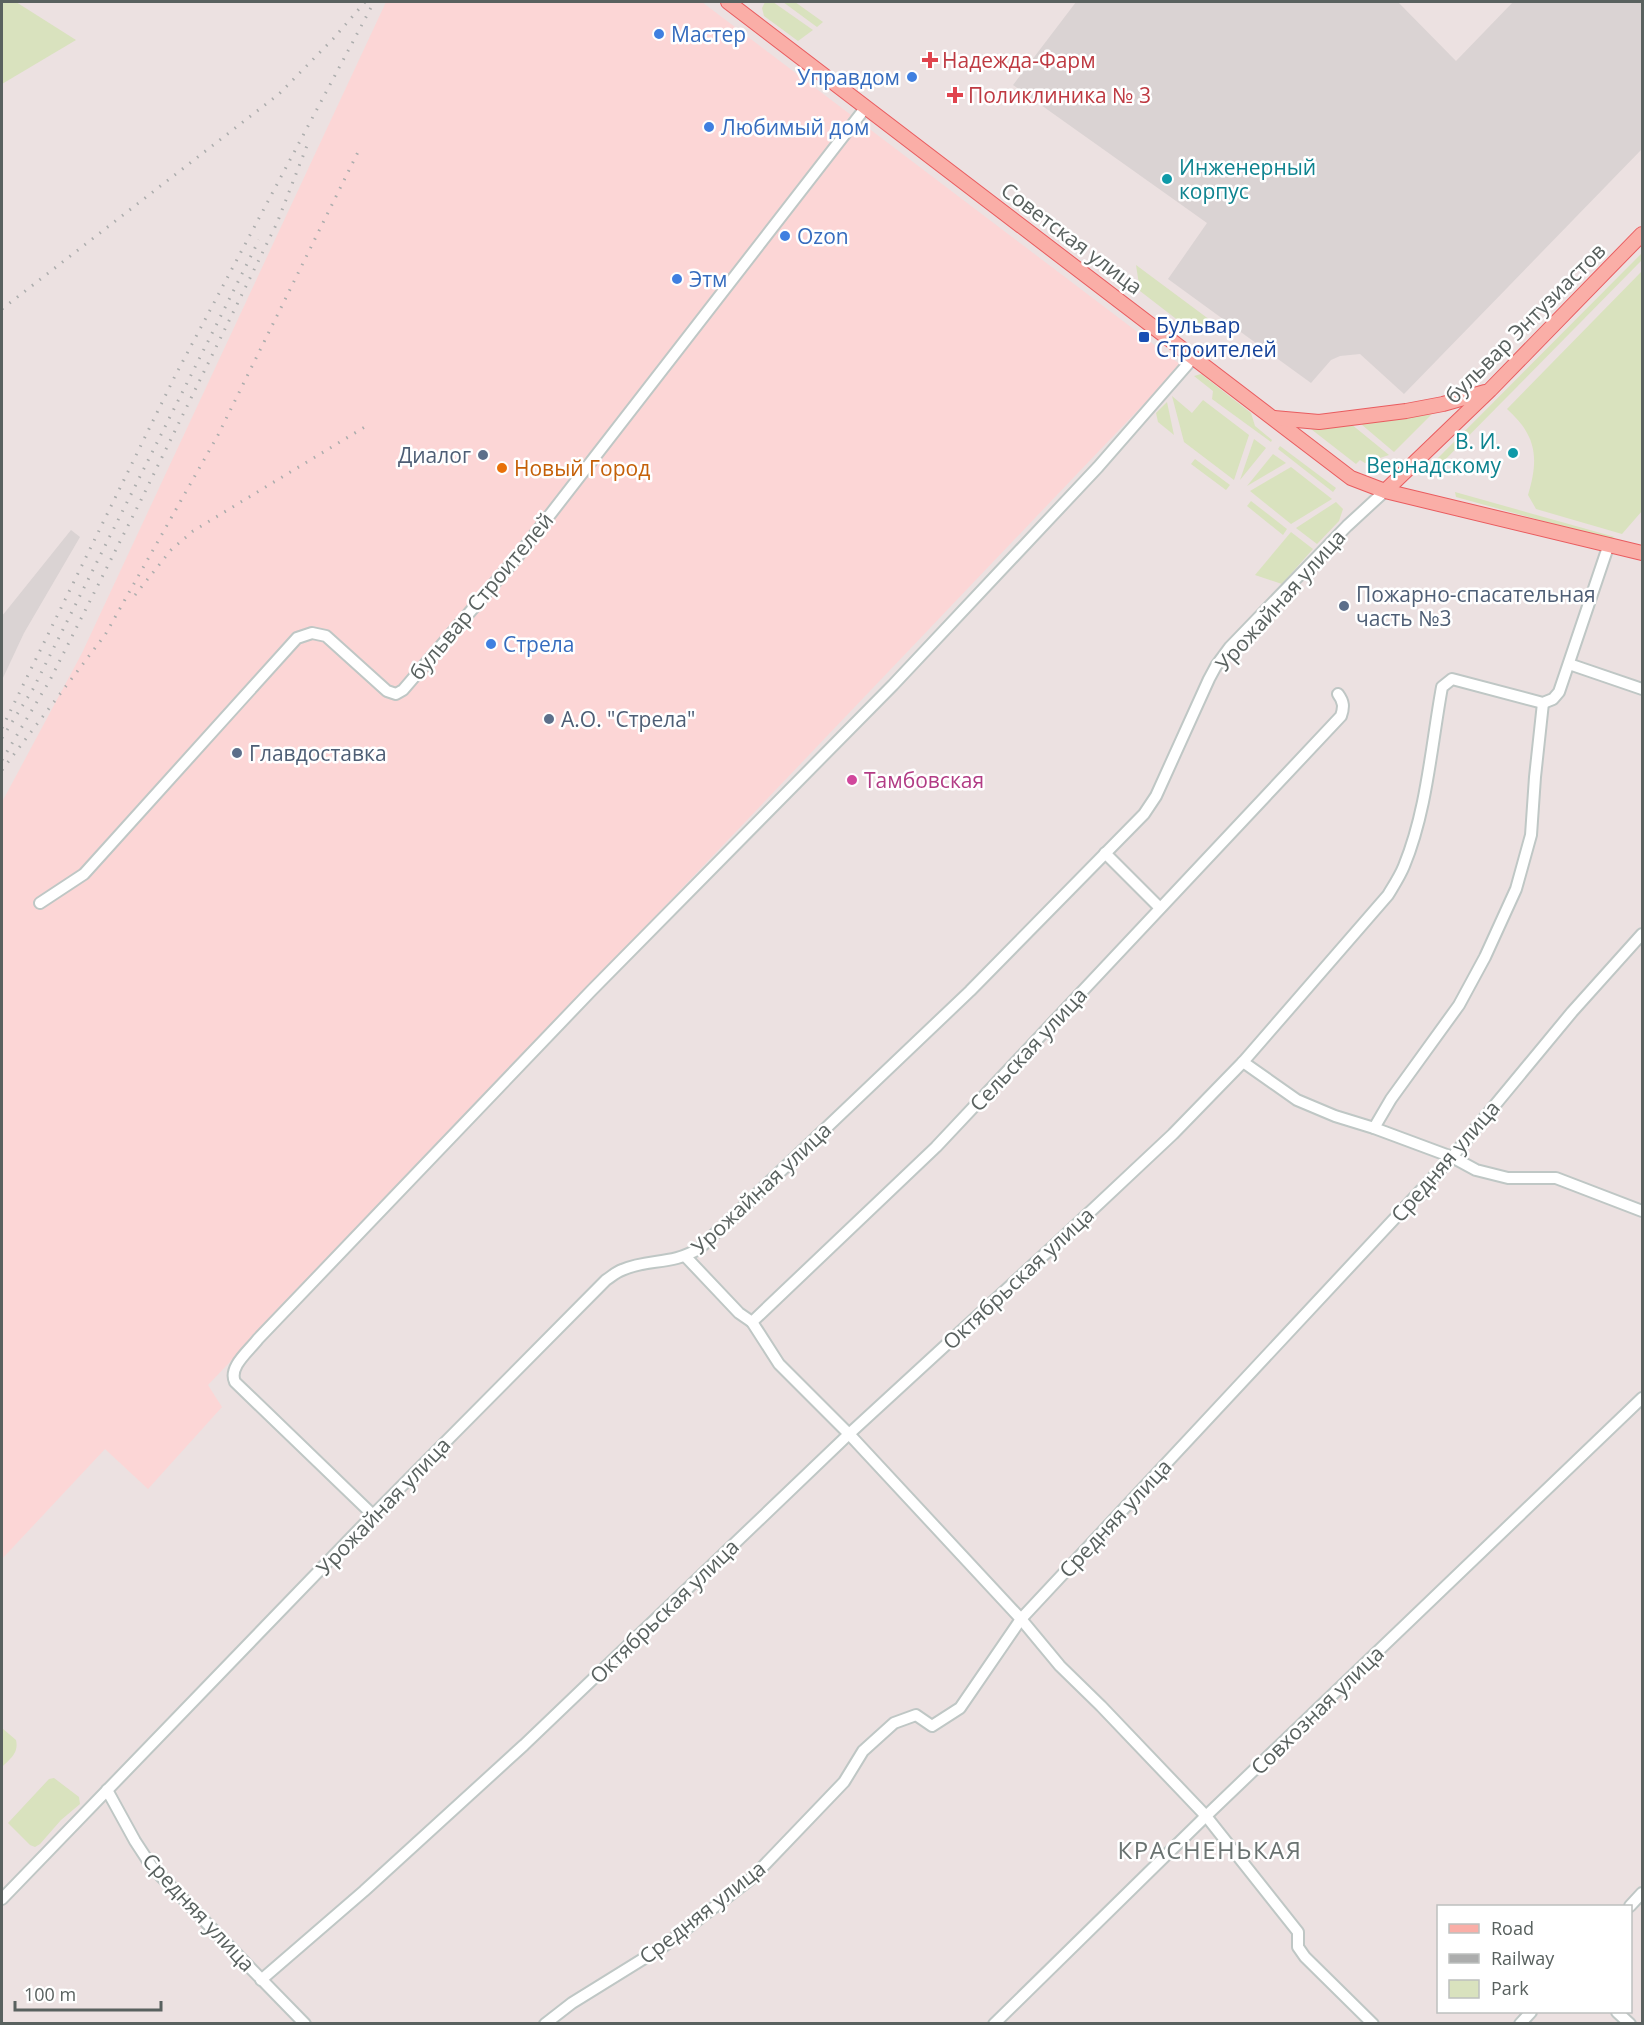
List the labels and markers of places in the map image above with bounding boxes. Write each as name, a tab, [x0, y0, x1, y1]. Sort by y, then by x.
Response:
place label: Мастер	[671, 20, 746, 48]
marker: Мастер	[652, 27, 666, 41]
place label: Надежда-Фарм	[942, 46, 1096, 74]
marker: Надежда-Фарм	[923, 53, 937, 67]
place label: Управдом	[797, 63, 900, 91]
marker: Управдом	[905, 70, 919, 84]
place label: Поликлиника № 3	[968, 81, 1151, 109]
marker: Поликлиника № 3	[946, 86, 964, 104]
place label: Любимый дом	[721, 113, 869, 141]
marker: Любимый дом	[702, 120, 716, 134]
place label: Инженерный корпус	[1179, 153, 1316, 205]
marker: Инженерный корпус	[1160, 172, 1174, 186]
place label: Ozon	[797, 222, 849, 250]
marker: Ozon	[778, 229, 792, 243]
place label: Этм	[689, 265, 728, 293]
marker: Этм	[670, 272, 684, 286]
place label: Бульвар Строителей	[1156, 311, 1277, 363]
marker: Бульвар Строителей	[1137, 330, 1151, 344]
place label: В. И. Вернадскому	[1366, 427, 1501, 479]
place label: Диалог	[398, 441, 471, 469]
marker: В. И. Вернадскому	[1506, 446, 1520, 460]
marker: Диалог	[476, 448, 490, 462]
place label: Новый Город	[514, 454, 650, 482]
marker: Новый Город	[495, 461, 509, 475]
place label: Пожарно-спасательная часть №3	[1356, 580, 1596, 632]
marker: Пожарно-спасательная часть №3	[1337, 599, 1351, 613]
place label: Стрела	[503, 630, 574, 658]
marker: Стрела	[484, 637, 498, 651]
place label: А.О. "Стрела"	[561, 705, 695, 733]
marker: А.О. "Стрела"	[542, 712, 556, 726]
place label: Главдоставка	[249, 739, 387, 767]
marker: Главдоставка	[230, 746, 244, 760]
place label: Тамбовская	[864, 766, 984, 794]
marker: Тамбовская	[845, 773, 859, 787]

